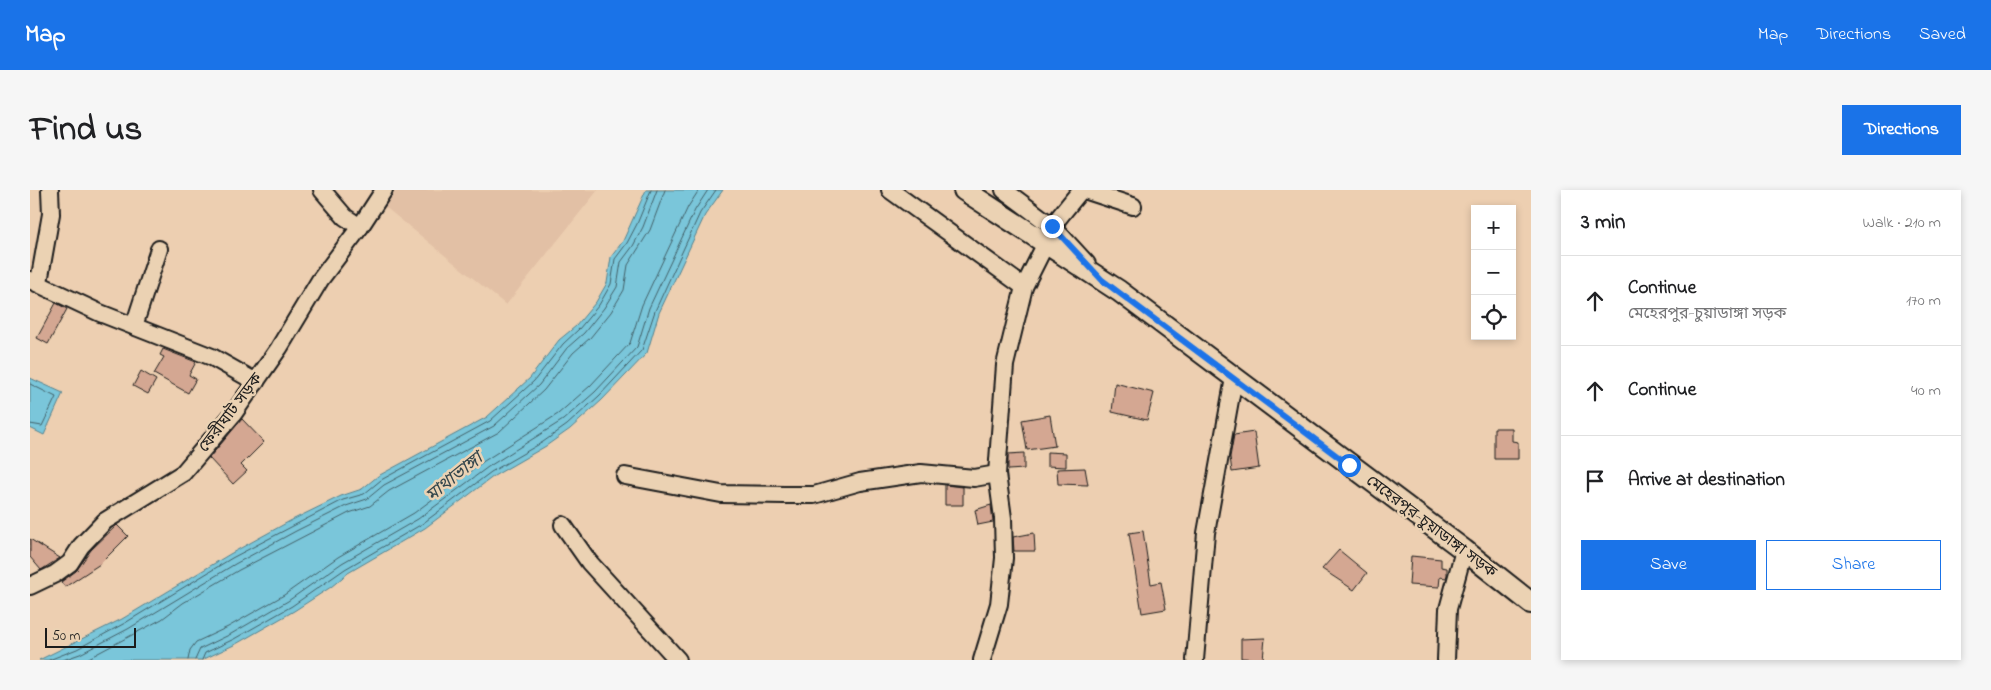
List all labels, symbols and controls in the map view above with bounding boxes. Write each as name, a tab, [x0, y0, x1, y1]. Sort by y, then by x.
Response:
text: Map	[25, 18, 66, 53]
text: Map	[1758, 22, 1788, 48]
text: Directions	[1816, 22, 1891, 48]
text: Saved	[1919, 22, 1966, 48]
text: Find us	[30, 105, 142, 156]
button: Directions	[1842, 105, 1961, 155]
map controls	[1471, 205, 1516, 340]
button: +	[1471, 205, 1516, 250]
text: 3 min	[1581, 208, 1625, 238]
text: Walk · 210 m	[1862, 211, 1941, 235]
route end	[1041, 215, 1064, 238]
button: −	[1471, 250, 1516, 295]
text: Continue	[1628, 275, 1696, 302]
icon: ahead	[1581, 287, 1609, 315]
text: 170 m	[1906, 289, 1941, 313]
button: locate	[1471, 295, 1516, 340]
text: মেহেরপুর-চুয়াডাঙ্গা সড়ক	[1628, 302, 1787, 326]
street label: ফেরীঘাট সড়ক	[193, 367, 270, 458]
icon: ahead	[1581, 377, 1609, 405]
text: Continue	[1628, 377, 1696, 404]
text: 40 m	[1911, 379, 1941, 403]
water label: মাথাভাঙ্গা	[421, 445, 492, 509]
route start	[1338, 454, 1361, 477]
icon: arrive	[1581, 467, 1609, 495]
text: Arrive at destination	[1628, 467, 1785, 494]
street label: মেহেরপুর-চুয়াডাঙ্গা সড়ক	[1360, 470, 1502, 585]
button: Save	[1581, 540, 1756, 590]
button: Share	[1766, 540, 1941, 590]
scale bar	[45, 625, 136, 648]
text: 50 m	[52, 626, 80, 647]

